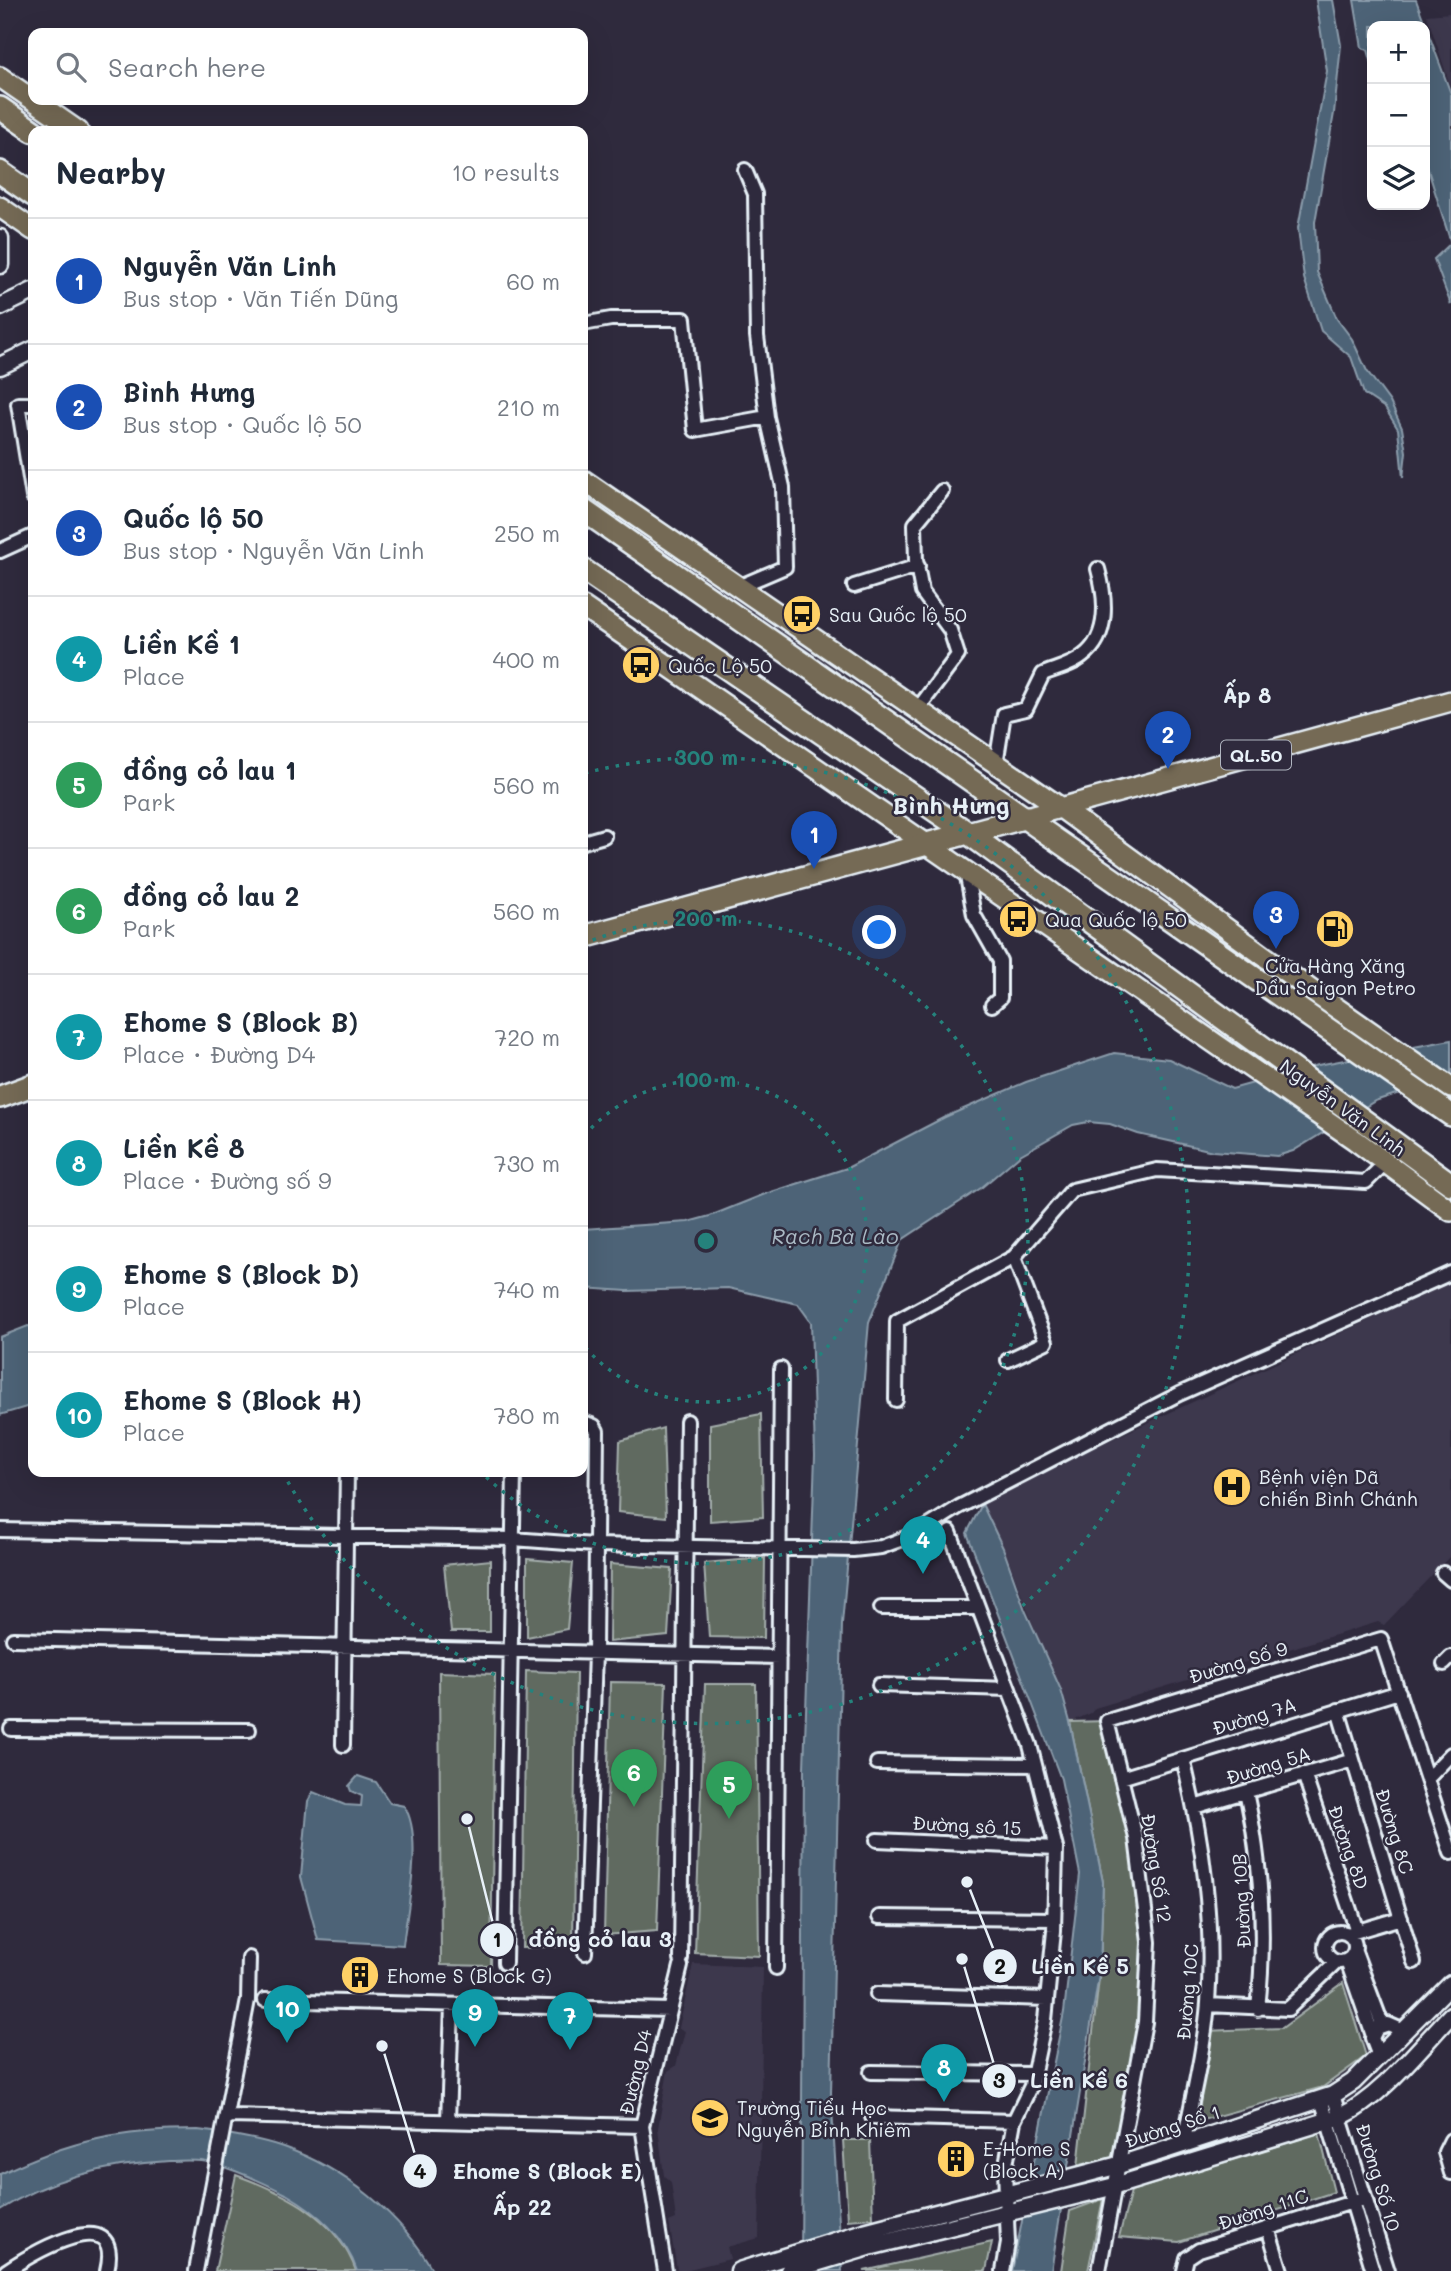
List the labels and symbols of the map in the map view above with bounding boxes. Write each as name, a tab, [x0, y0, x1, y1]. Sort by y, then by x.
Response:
bus stop icon: Sau Quốc lộ 50	[781, 593, 823, 635]
place label: Sau Quốc lộ 50	[829, 602, 967, 627]
bus stop icon: Quốc Lộ 50	[620, 644, 662, 686]
place label: Quốc Lộ 50	[668, 653, 772, 678]
district label: Ấp 8	[1223, 679, 1271, 708]
pin: 2	[1145, 711, 1191, 769]
road number: QL.50	[1221, 740, 1291, 770]
text: 300 m	[674, 743, 738, 770]
district label: Bình Hưng	[892, 790, 1010, 820]
pin: 1	[791, 811, 837, 869]
pin: 3	[1253, 891, 1299, 949]
bus stop icon: Qua Quốc lộ 50	[997, 898, 1039, 940]
text: 200 m	[675, 904, 737, 931]
place label: Qua Quốc lộ 50	[1045, 907, 1187, 932]
fuel station icon: Cửa Hàng Xăng Dầu Saigon Petro	[1314, 908, 1356, 950]
your location	[862, 915, 896, 949]
place label: Cửa Hàng Xăng Dầu Saigon Petro	[1254, 953, 1416, 1000]
street label: Nguyễn Văn Linh	[1275, 1053, 1411, 1161]
text: 100 m	[676, 1065, 736, 1092]
water label: Rạch Bà Lào	[772, 1222, 898, 1249]
centre of rings	[694, 1229, 718, 1253]
place label: Bệnh viện Dã chiến Bình Chánh	[1259, 1464, 1418, 1511]
hospital icon: Bệnh viện Dã chiến Bình Chánh	[1211, 1466, 1253, 1508]
pin: 4	[900, 1516, 946, 1574]
street label: Đường Số 9	[1185, 1635, 1291, 1689]
street label: Đường 7A	[1209, 1691, 1299, 1741]
street label: Đường 5A	[1223, 1740, 1313, 1790]
pin: 6	[611, 1749, 657, 1807]
pin: 5	[706, 1761, 752, 1819]
street label: Đường 8C	[1370, 1785, 1420, 1877]
street label: Đường 8D	[1323, 1802, 1375, 1892]
street label: Đường sô 15	[912, 1810, 1022, 1840]
street label: Đường Số 12	[1136, 1812, 1178, 1924]
street label: Đường 10B	[1226, 1853, 1256, 1949]
callout: đồng cỏ lau 3	[480, 1919, 686, 1961]
text: 1	[492, 1925, 502, 1952]
text: đồng cỏ lau 3	[528, 1925, 672, 1952]
street label: Đường 10C	[1170, 1943, 1204, 2041]
callout: Liền Kề 5	[982, 1945, 1143, 1987]
text: 2	[994, 1952, 1006, 1979]
text: Liền Kề 5	[1031, 1952, 1129, 1979]
building icon: Ehome S (Block G)	[339, 1954, 381, 1996]
place label: Ehome S (Block G)	[387, 1963, 552, 1988]
pin: 10	[264, 1985, 310, 2043]
pin: 9	[452, 1989, 498, 2047]
pin: 7	[547, 1992, 593, 2050]
street label: Đường D4	[613, 2027, 657, 2117]
pin: 8	[921, 2044, 967, 2102]
callout: Liền Kề 6	[981, 2060, 1142, 2102]
text: 3	[993, 2066, 1005, 2093]
text: Liền Kề 6	[1030, 2066, 1128, 2093]
place label: Trường Tiểu Học Nguyễn Bỉnh Khiêm	[737, 2095, 911, 2142]
school or university icon: Trường Tiểu Học Nguyễn Bỉnh Khiêm	[689, 2097, 731, 2139]
street label: Đường Số 1	[1121, 2099, 1223, 2153]
street label: Đường Số 10	[1351, 2120, 1407, 2234]
place label: E-Home S (Block A)	[983, 2136, 1070, 2183]
building icon: E-Home S (Block A)	[935, 2138, 977, 2180]
callout: Ehome S (Block E)	[403, 2150, 655, 2192]
text: 4	[413, 2157, 427, 2184]
text: Ehome S (Block E)	[452, 2157, 642, 2184]
street label: Đường 11C	[1215, 2183, 1311, 2235]
district label: Ấp 22	[493, 2191, 551, 2220]

